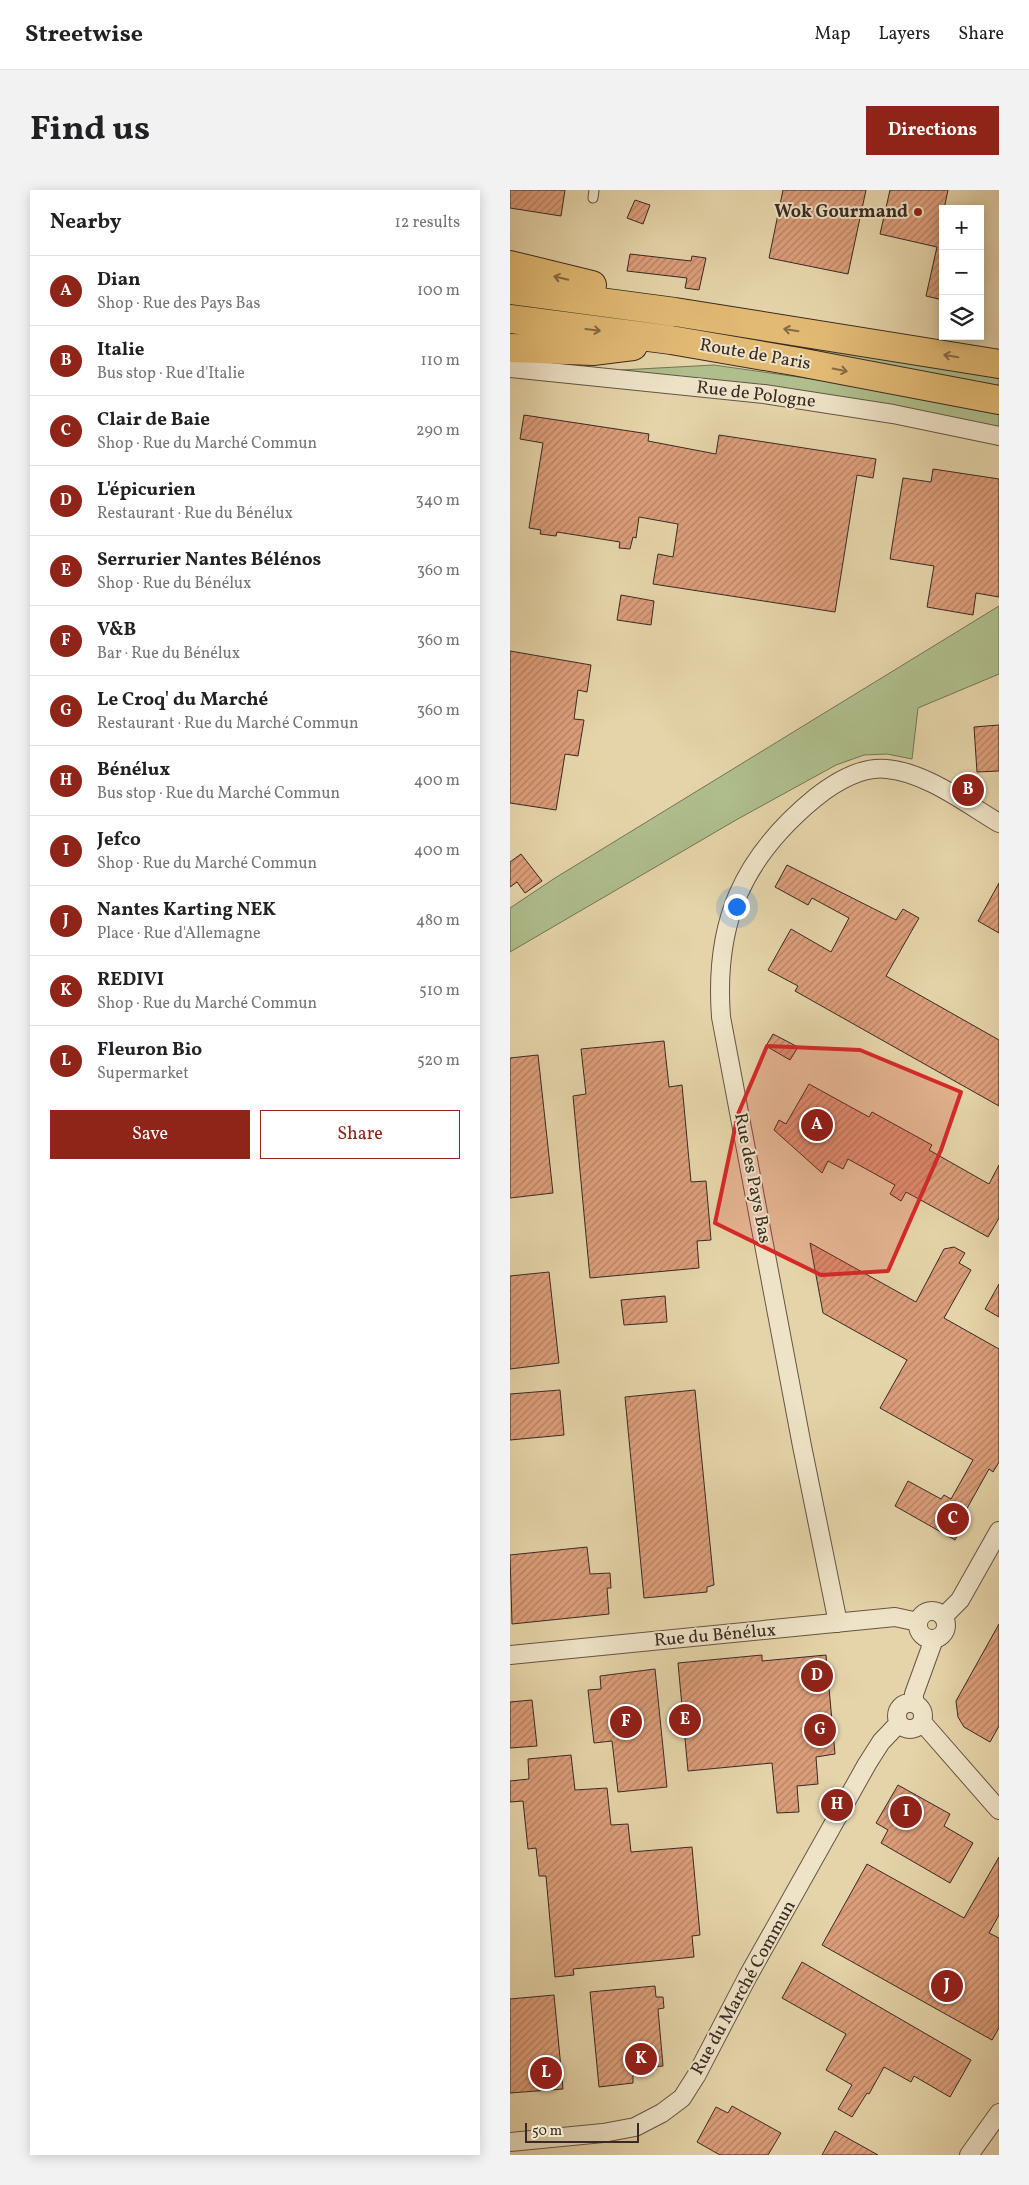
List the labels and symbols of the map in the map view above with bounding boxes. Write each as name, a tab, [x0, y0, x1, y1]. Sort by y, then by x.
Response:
place label: Wok Gourmand	[774, 200, 908, 225]
marker: Wok Gourmand	[912, 206, 924, 218]
one-way arrow	[553, 273, 569, 282]
one-way arrow	[783, 324, 799, 334]
one-way arrow	[585, 325, 601, 335]
street label: Route de Paris	[698, 333, 812, 377]
one-way arrow	[943, 350, 959, 360]
one-way arrow	[831, 365, 847, 375]
street label: Rue de Pologne	[695, 375, 817, 415]
pin: B	[952, 771, 984, 809]
your location	[724, 894, 750, 920]
pin: A	[801, 1106, 833, 1144]
street label: Rue des Pays Bas	[727, 1111, 777, 1245]
pin: C	[937, 1500, 969, 1538]
street label: Rue du Bénélux	[653, 1618, 777, 1654]
pin: D	[801, 1657, 833, 1695]
pin: E	[669, 1701, 701, 1739]
pin: F	[610, 1703, 642, 1741]
pin: G	[804, 1711, 836, 1749]
pin: H	[821, 1786, 853, 1824]
pin: I	[890, 1793, 922, 1831]
street label: Rue du Marché Commun	[685, 1896, 803, 2080]
pin: J	[931, 1967, 963, 2005]
pin: K	[625, 2040, 657, 2078]
pin: L	[530, 2054, 562, 2092]
scale bar	[525, 2120, 639, 2143]

